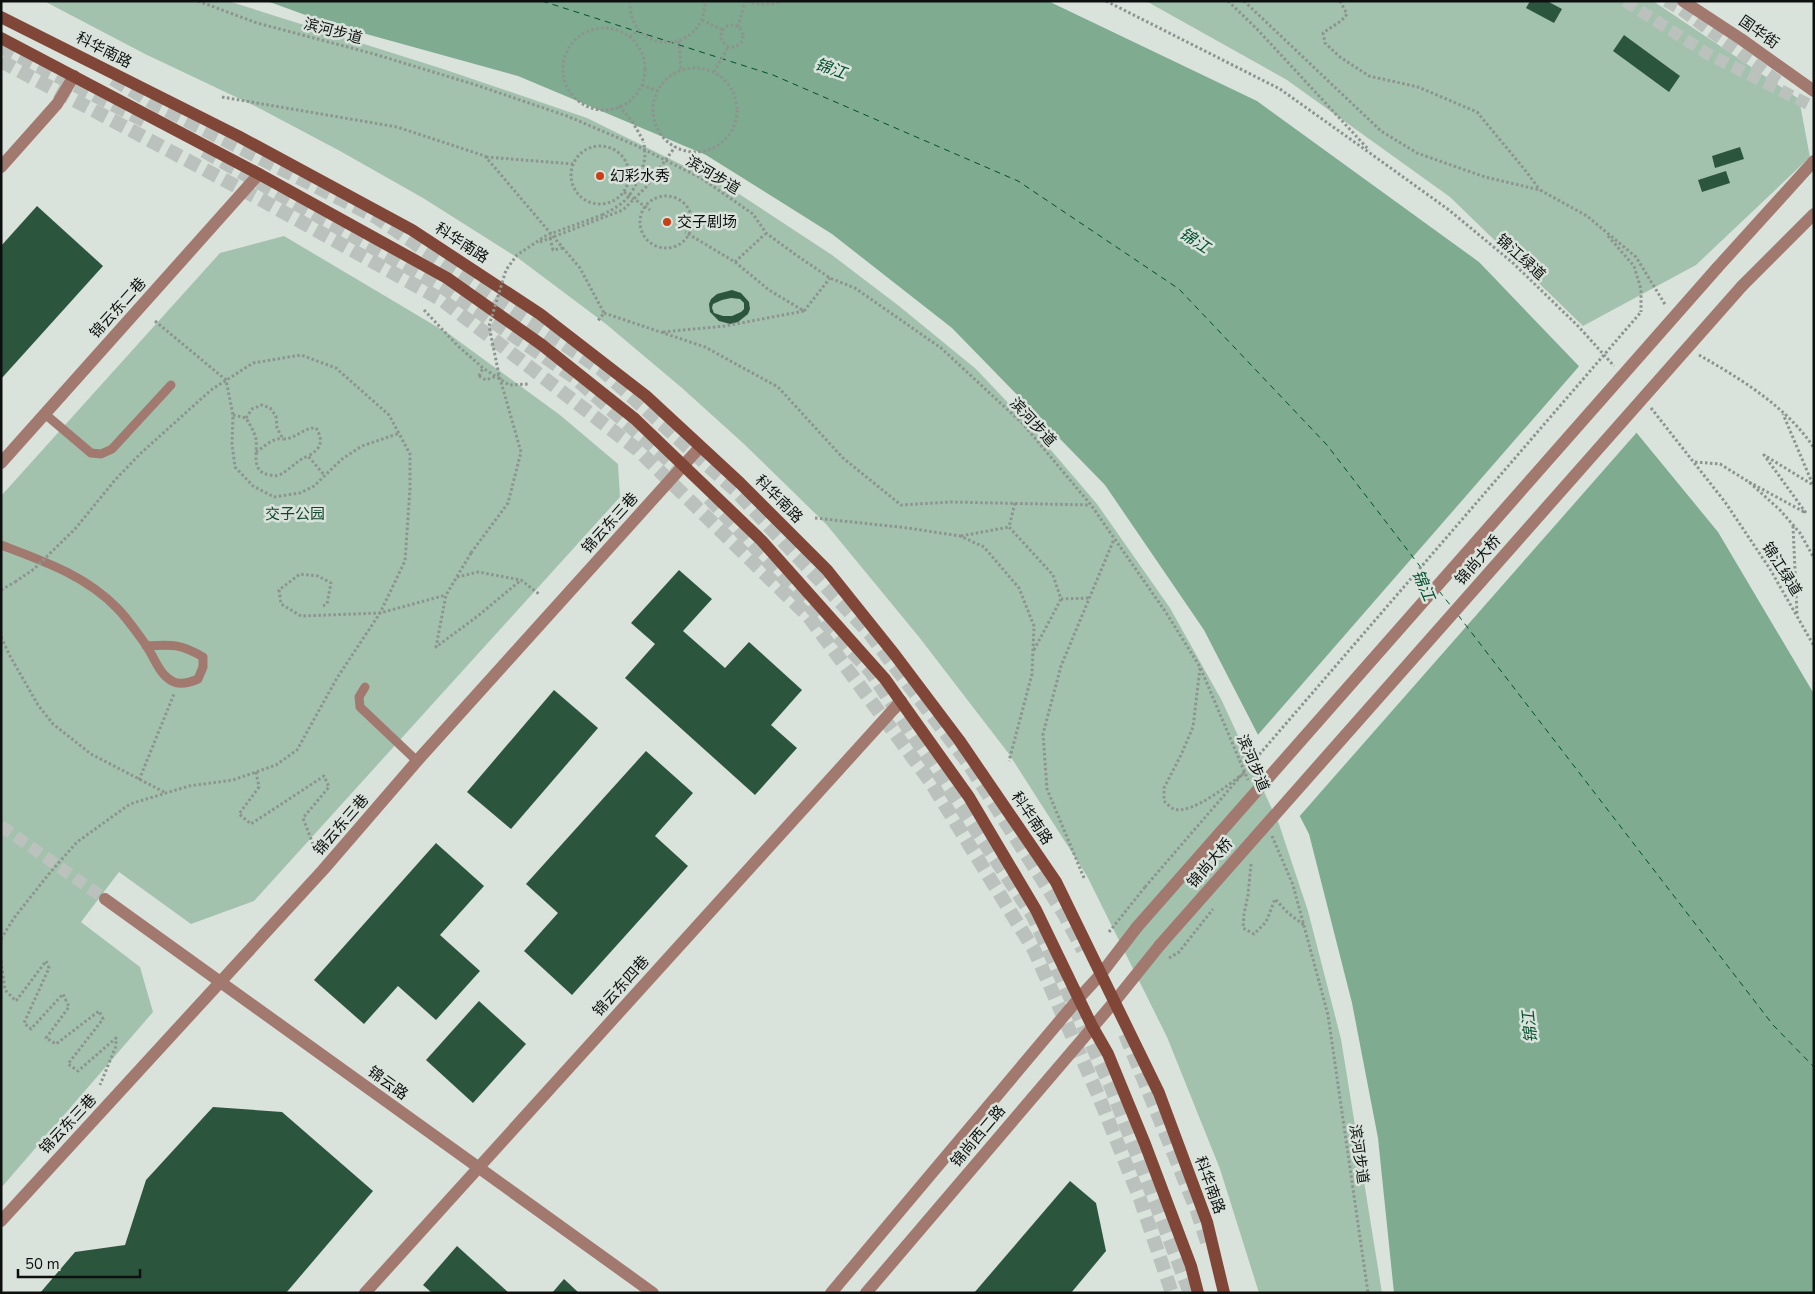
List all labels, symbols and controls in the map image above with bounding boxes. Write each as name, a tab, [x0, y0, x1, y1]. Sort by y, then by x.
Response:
street label: 国华街	[1735, 11, 1783, 53]
street label: 滨河步道	[301, 14, 365, 48]
street label: 科华南路	[73, 27, 135, 73]
water label: 锦江	[812, 53, 851, 85]
street label: 滨河步道	[682, 151, 744, 199]
place label: 幻彩水秀	[610, 166, 670, 186]
marker: 幻彩水秀	[594, 170, 606, 182]
place label: 交子剧场	[677, 212, 737, 232]
marker: 交子剧场	[661, 216, 673, 228]
street label: 科华南路	[431, 218, 493, 268]
water label: 锦江	[1175, 223, 1216, 260]
street label: 锦江绿道	[1492, 229, 1550, 285]
street label: 锦云东二巷	[85, 273, 151, 343]
street label: 滨河步道	[1005, 393, 1061, 451]
street label: 科华南路	[751, 471, 807, 527]
street label: 锦云东三巷	[577, 488, 643, 558]
park label: 交子公园	[265, 504, 325, 524]
street label: 锦尚大桥	[1451, 531, 1505, 589]
street label: 锦江绿道	[1758, 538, 1806, 600]
water label: 锦江	[1407, 566, 1440, 606]
street label: 滨河步道	[1232, 731, 1274, 795]
street label: 科华南路	[1007, 788, 1057, 848]
street label: 锦云东三巷	[309, 790, 373, 860]
street label: 锦尚大桥	[1183, 834, 1237, 892]
street label: 锦云东四巷	[588, 951, 654, 1021]
water label: 锦江	[1517, 1008, 1543, 1044]
street label: 锦云路	[364, 1062, 412, 1104]
street label: 锦云东三巷	[35, 1090, 101, 1158]
street label: 锦尚西二路	[946, 1101, 1010, 1171]
street label: 滨河步道	[1345, 1123, 1373, 1185]
street label: 科华南路	[1190, 1153, 1230, 1217]
scale bar	[18, 1246, 140, 1278]
text: 50 m	[25, 1254, 60, 1274]

